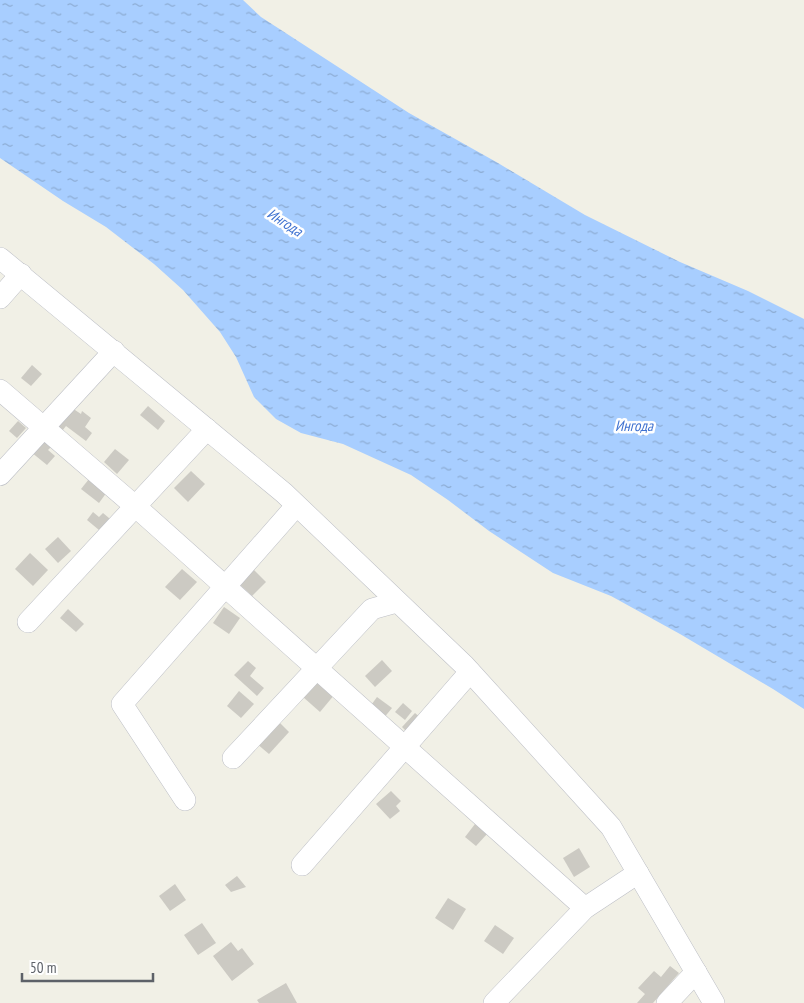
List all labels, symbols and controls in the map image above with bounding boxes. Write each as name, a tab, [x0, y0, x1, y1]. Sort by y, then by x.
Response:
water label: Ингода	[264, 204, 307, 241]
water label: Ингода	[615, 416, 654, 435]
scale bar	[22, 950, 154, 982]
text: 50 m	[30, 958, 56, 977]

